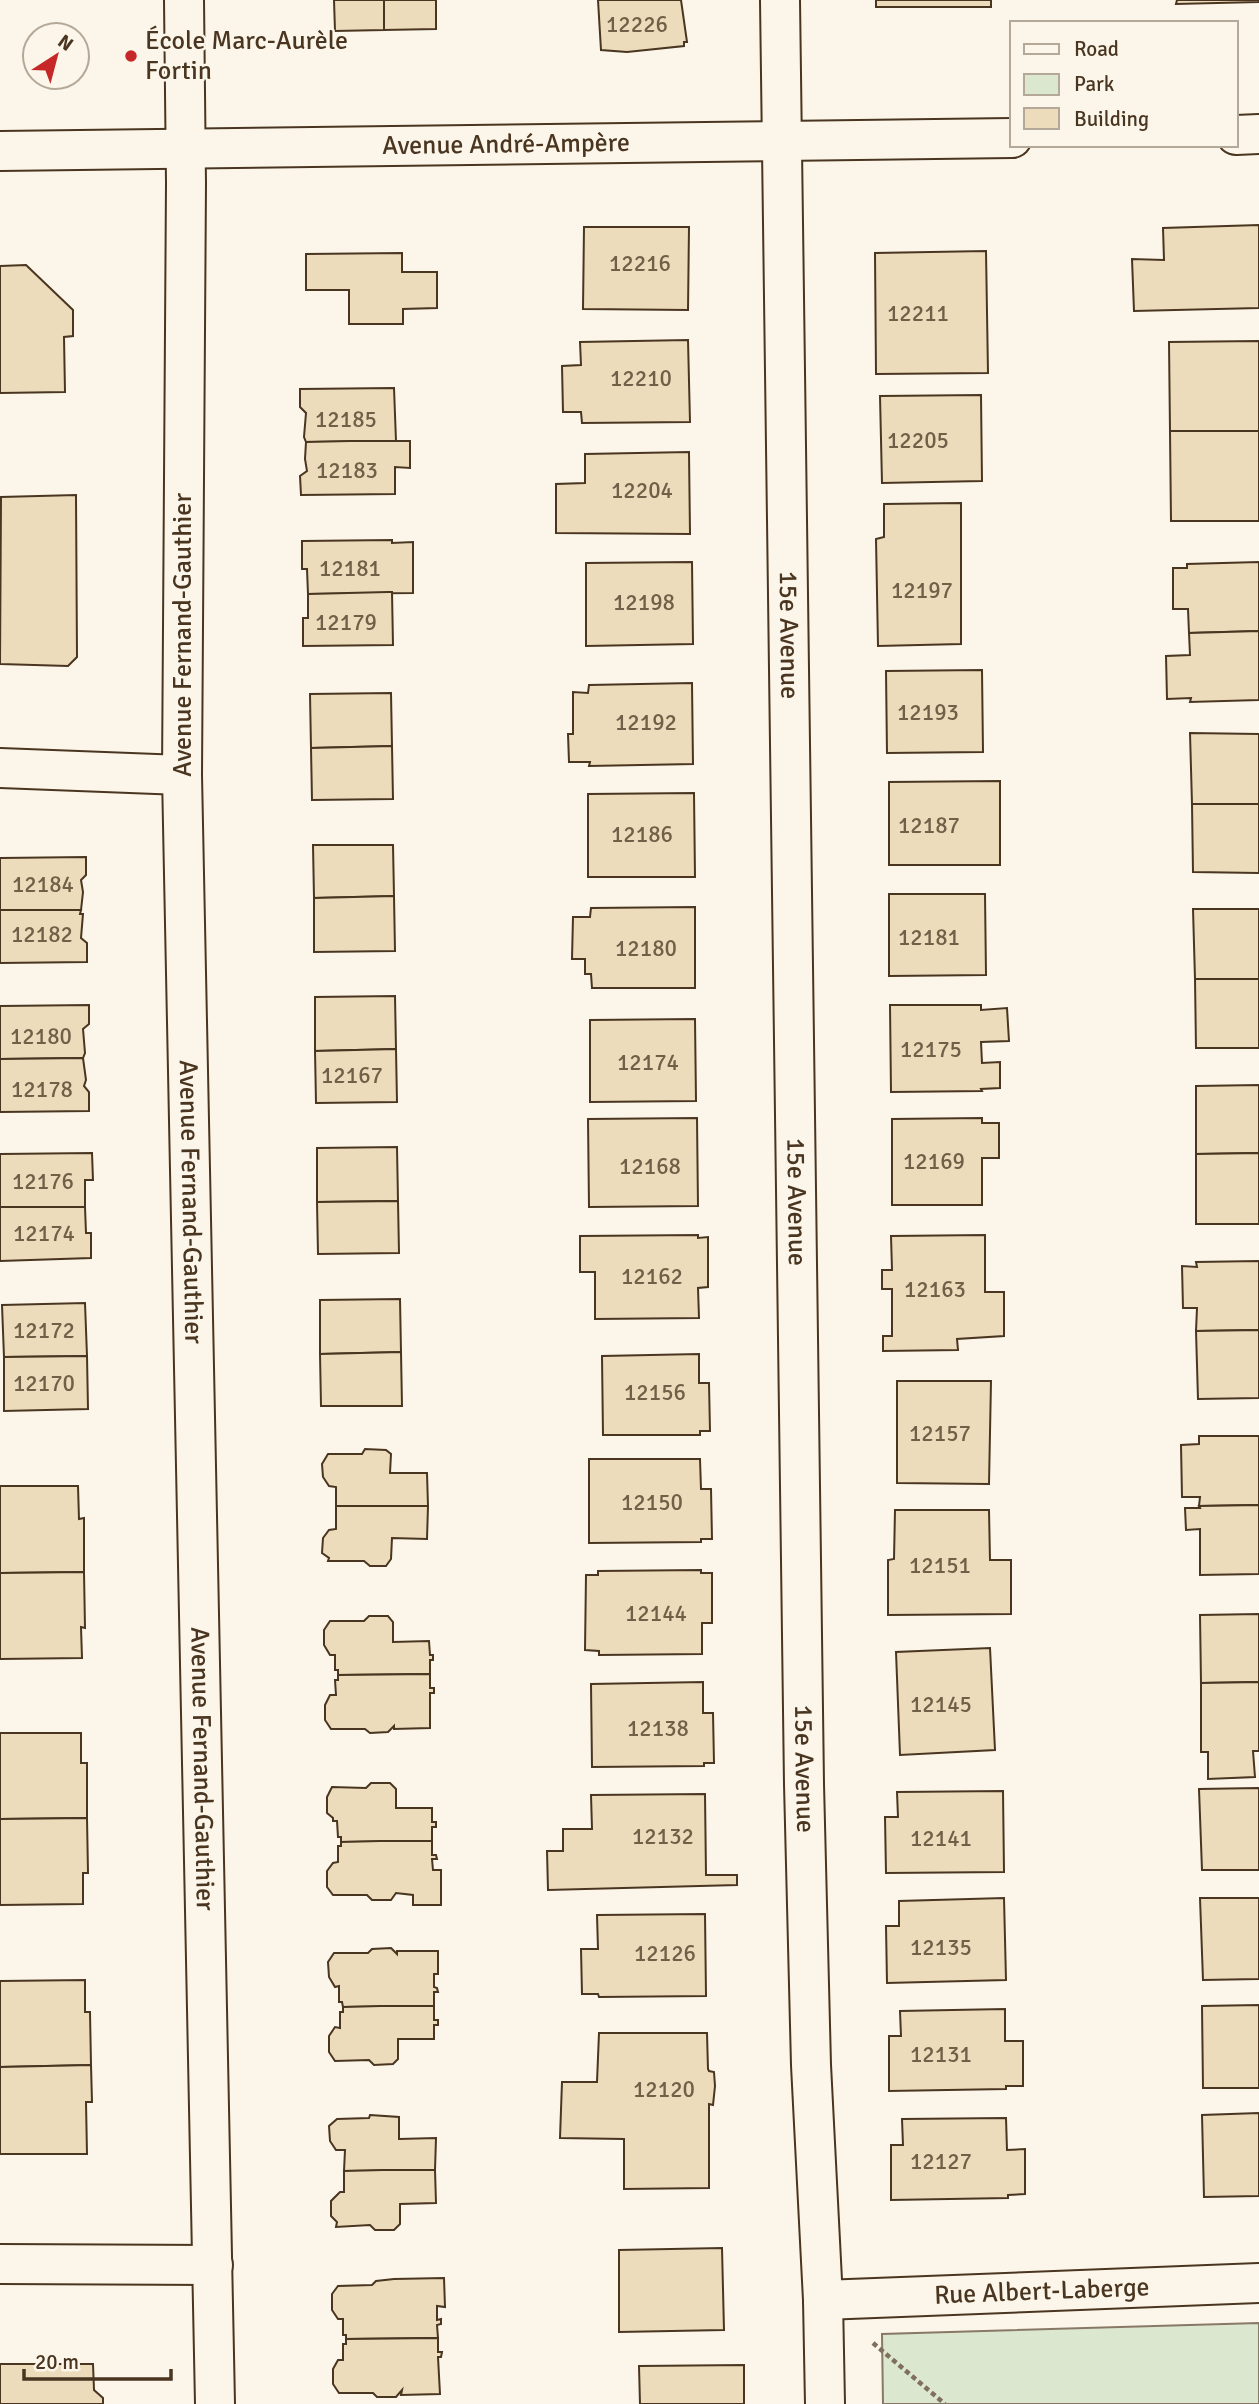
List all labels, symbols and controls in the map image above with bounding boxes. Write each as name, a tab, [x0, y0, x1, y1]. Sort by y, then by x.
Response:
house number: 12226	[606, 10, 668, 39]
north arrow	[21, 21, 91, 91]
legend	[1010, 21, 1238, 147]
place label: École Marc-Aurèle Fortin	[145, 25, 348, 87]
text: N	[53, 29, 78, 57]
text: Road	[1074, 36, 1119, 62]
marker: École Marc-Aurèle Fortin	[123, 48, 139, 64]
text: Park	[1074, 71, 1115, 97]
text: Building	[1074, 106, 1149, 132]
street label: Avenue André-Ampère	[382, 127, 630, 162]
house number: 12216	[609, 249, 671, 278]
house number: 12211	[887, 299, 949, 328]
house number: 12210	[610, 364, 672, 393]
house number: 12185	[315, 405, 377, 434]
house number: 12205	[887, 426, 949, 455]
house number: 12183	[316, 456, 378, 485]
house number: 12204	[611, 476, 673, 505]
street label: Avenue Fernand-Gauthier	[167, 493, 199, 777]
house number: 12181	[319, 554, 381, 583]
street label: 15e Avenue	[772, 571, 805, 699]
house number: 12197	[891, 576, 953, 605]
house number: 12198	[613, 588, 675, 617]
house number: 12179	[315, 608, 377, 637]
house number: 12193	[897, 698, 959, 727]
house number: 12192	[615, 708, 677, 737]
house number: 12187	[898, 811, 960, 840]
house number: 12186	[611, 820, 673, 849]
house number: 12184	[12, 870, 74, 899]
house number: 12182	[11, 920, 73, 949]
house number: 12181	[898, 923, 960, 952]
house number: 12180	[615, 934, 677, 963]
house number: 12180	[10, 1022, 72, 1051]
house number: 12175	[900, 1035, 962, 1064]
house number: 12174	[617, 1048, 679, 1077]
street label: Avenue Fernand-Gauthier	[172, 1060, 210, 1345]
house number: 12167	[321, 1061, 383, 1090]
house number: 12178	[11, 1075, 73, 1104]
street label: 15e Avenue	[779, 1138, 813, 1266]
house number: 12169	[903, 1147, 965, 1176]
house number: 12168	[619, 1152, 681, 1181]
house number: 12176	[12, 1167, 74, 1196]
house number: 12174	[13, 1219, 75, 1248]
house number: 12162	[621, 1262, 683, 1291]
house number: 12163	[904, 1275, 966, 1304]
house number: 12172	[13, 1316, 75, 1345]
house number: 12170	[13, 1369, 75, 1398]
house number: 12156	[624, 1378, 686, 1407]
house number: 12157	[909, 1419, 971, 1448]
house number: 12150	[621, 1488, 683, 1517]
house number: 12151	[909, 1551, 971, 1580]
house number: 12144	[625, 1599, 687, 1628]
street label: Avenue Fernand-Gauthier	[183, 1626, 221, 1912]
house number: 12145	[910, 1690, 972, 1719]
street label: 15e Avenue	[787, 1705, 821, 1833]
house number: 12138	[627, 1714, 689, 1743]
house number: 12132	[632, 1822, 694, 1851]
house number: 12141	[910, 1824, 972, 1853]
house number: 12135	[910, 1933, 972, 1962]
house number: 12126	[634, 1939, 696, 1968]
house number: 12131	[910, 2040, 972, 2069]
house number: 12120	[633, 2075, 695, 2104]
house number: 12127	[910, 2147, 972, 2176]
street label: Rue Albert-Laberge	[933, 2271, 1150, 2312]
scale bar	[24, 2338, 172, 2382]
text: 20 m	[35, 2349, 79, 2375]

